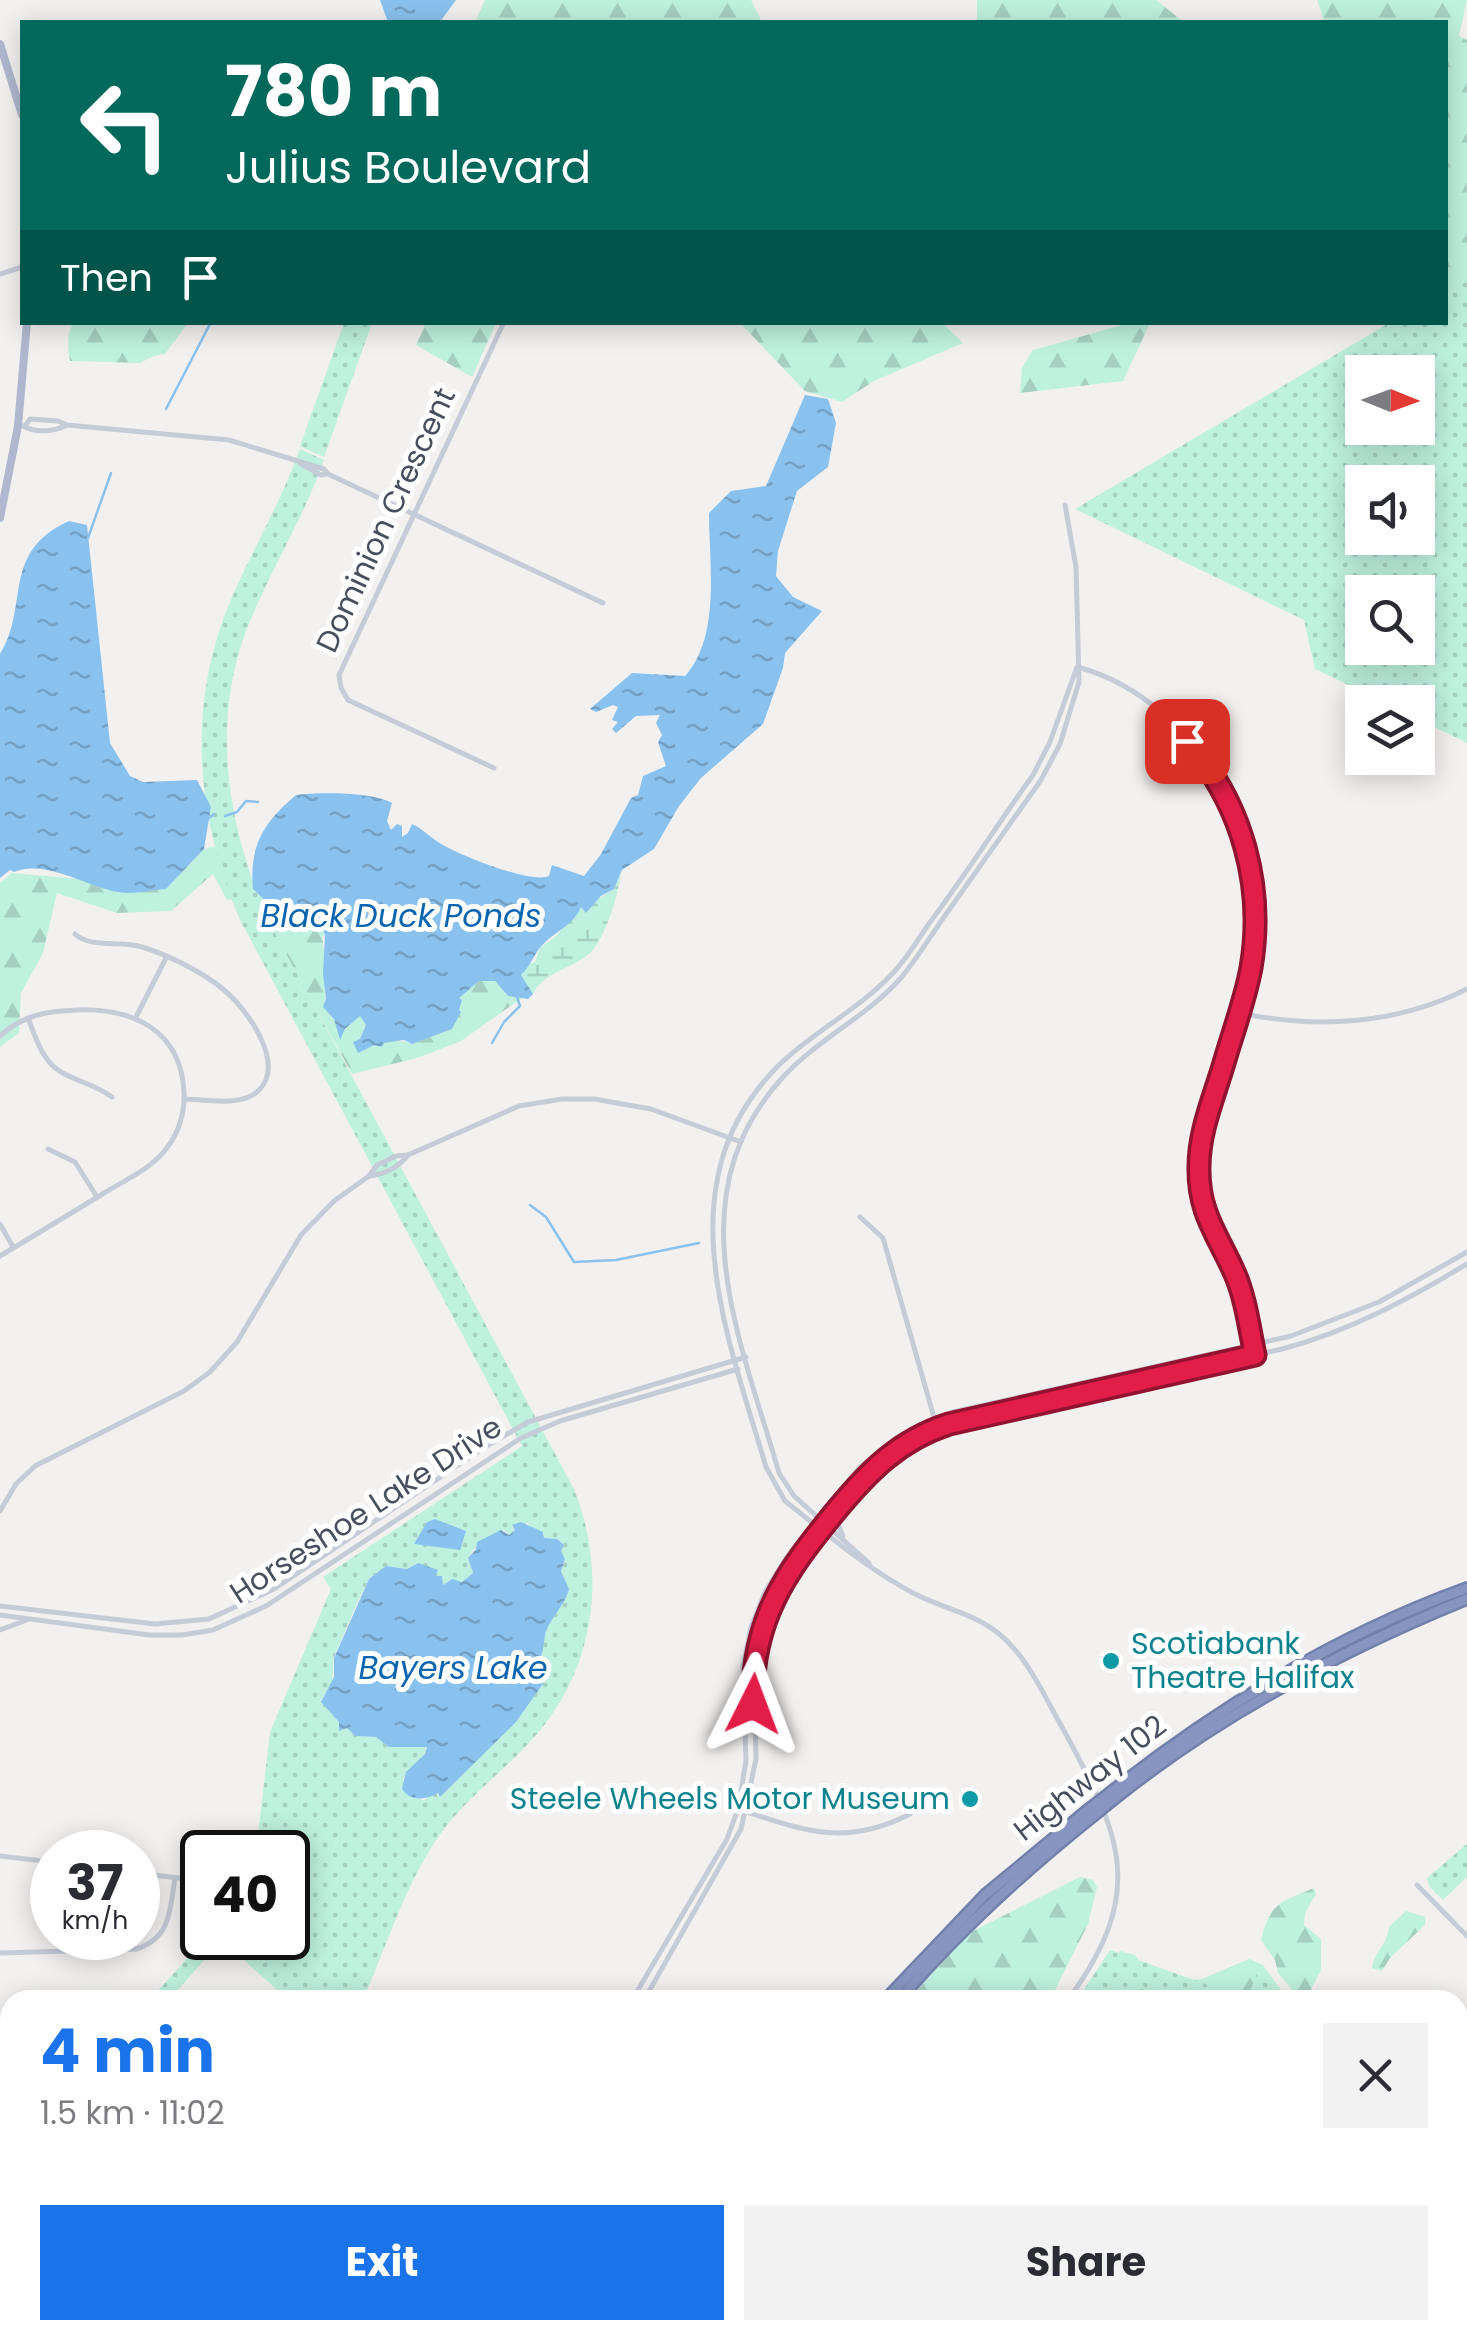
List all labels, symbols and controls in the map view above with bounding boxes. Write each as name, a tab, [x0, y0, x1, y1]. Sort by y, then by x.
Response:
text: 780 m	[225, 42, 442, 141]
icon: left	[60, 60, 190, 190]
text: Julius Boulevard	[225, 136, 591, 199]
icon: arrive	[173, 250, 228, 305]
text: Then	[60, 251, 153, 304]
north arrow	[1345, 355, 1435, 445]
map controls	[1345, 355, 1435, 775]
street label: Dominion Crescent	[305, 381, 466, 659]
button: sound	[1345, 465, 1435, 555]
button: search	[1345, 575, 1435, 665]
button: layers	[1345, 685, 1435, 775]
pin	[1145, 699, 1230, 784]
icon: arrive	[1160, 714, 1215, 769]
water label: Black Duck Ponds	[261, 893, 541, 938]
street label: Horseshoe Lake Drive	[221, 1405, 510, 1614]
place label: Scotiabank Theatre Halifax	[1131, 1622, 1354, 1699]
water label: Bayers Lake	[358, 1645, 548, 1690]
marker: Scotiabank Theatre Halifax	[1100, 1650, 1122, 1672]
position arrow	[701, 1652, 805, 1756]
street label: Highway 102	[1004, 1704, 1175, 1851]
place label: Steele Wheels Motor Museum	[510, 1777, 950, 1820]
marker: Steele Wheels Motor Museum	[959, 1788, 981, 1810]
speed limit sign: 40	[180, 1830, 310, 1960]
text: 37	[67, 1847, 124, 1918]
text: km/h	[62, 1903, 128, 1938]
text: 4 min	[40, 2009, 215, 2093]
button: close	[1323, 2023, 1428, 2128]
text: 1.5 km · 11:02	[40, 2090, 225, 2135]
button: Exit	[40, 2205, 724, 2320]
button: Share	[744, 2205, 1428, 2320]

